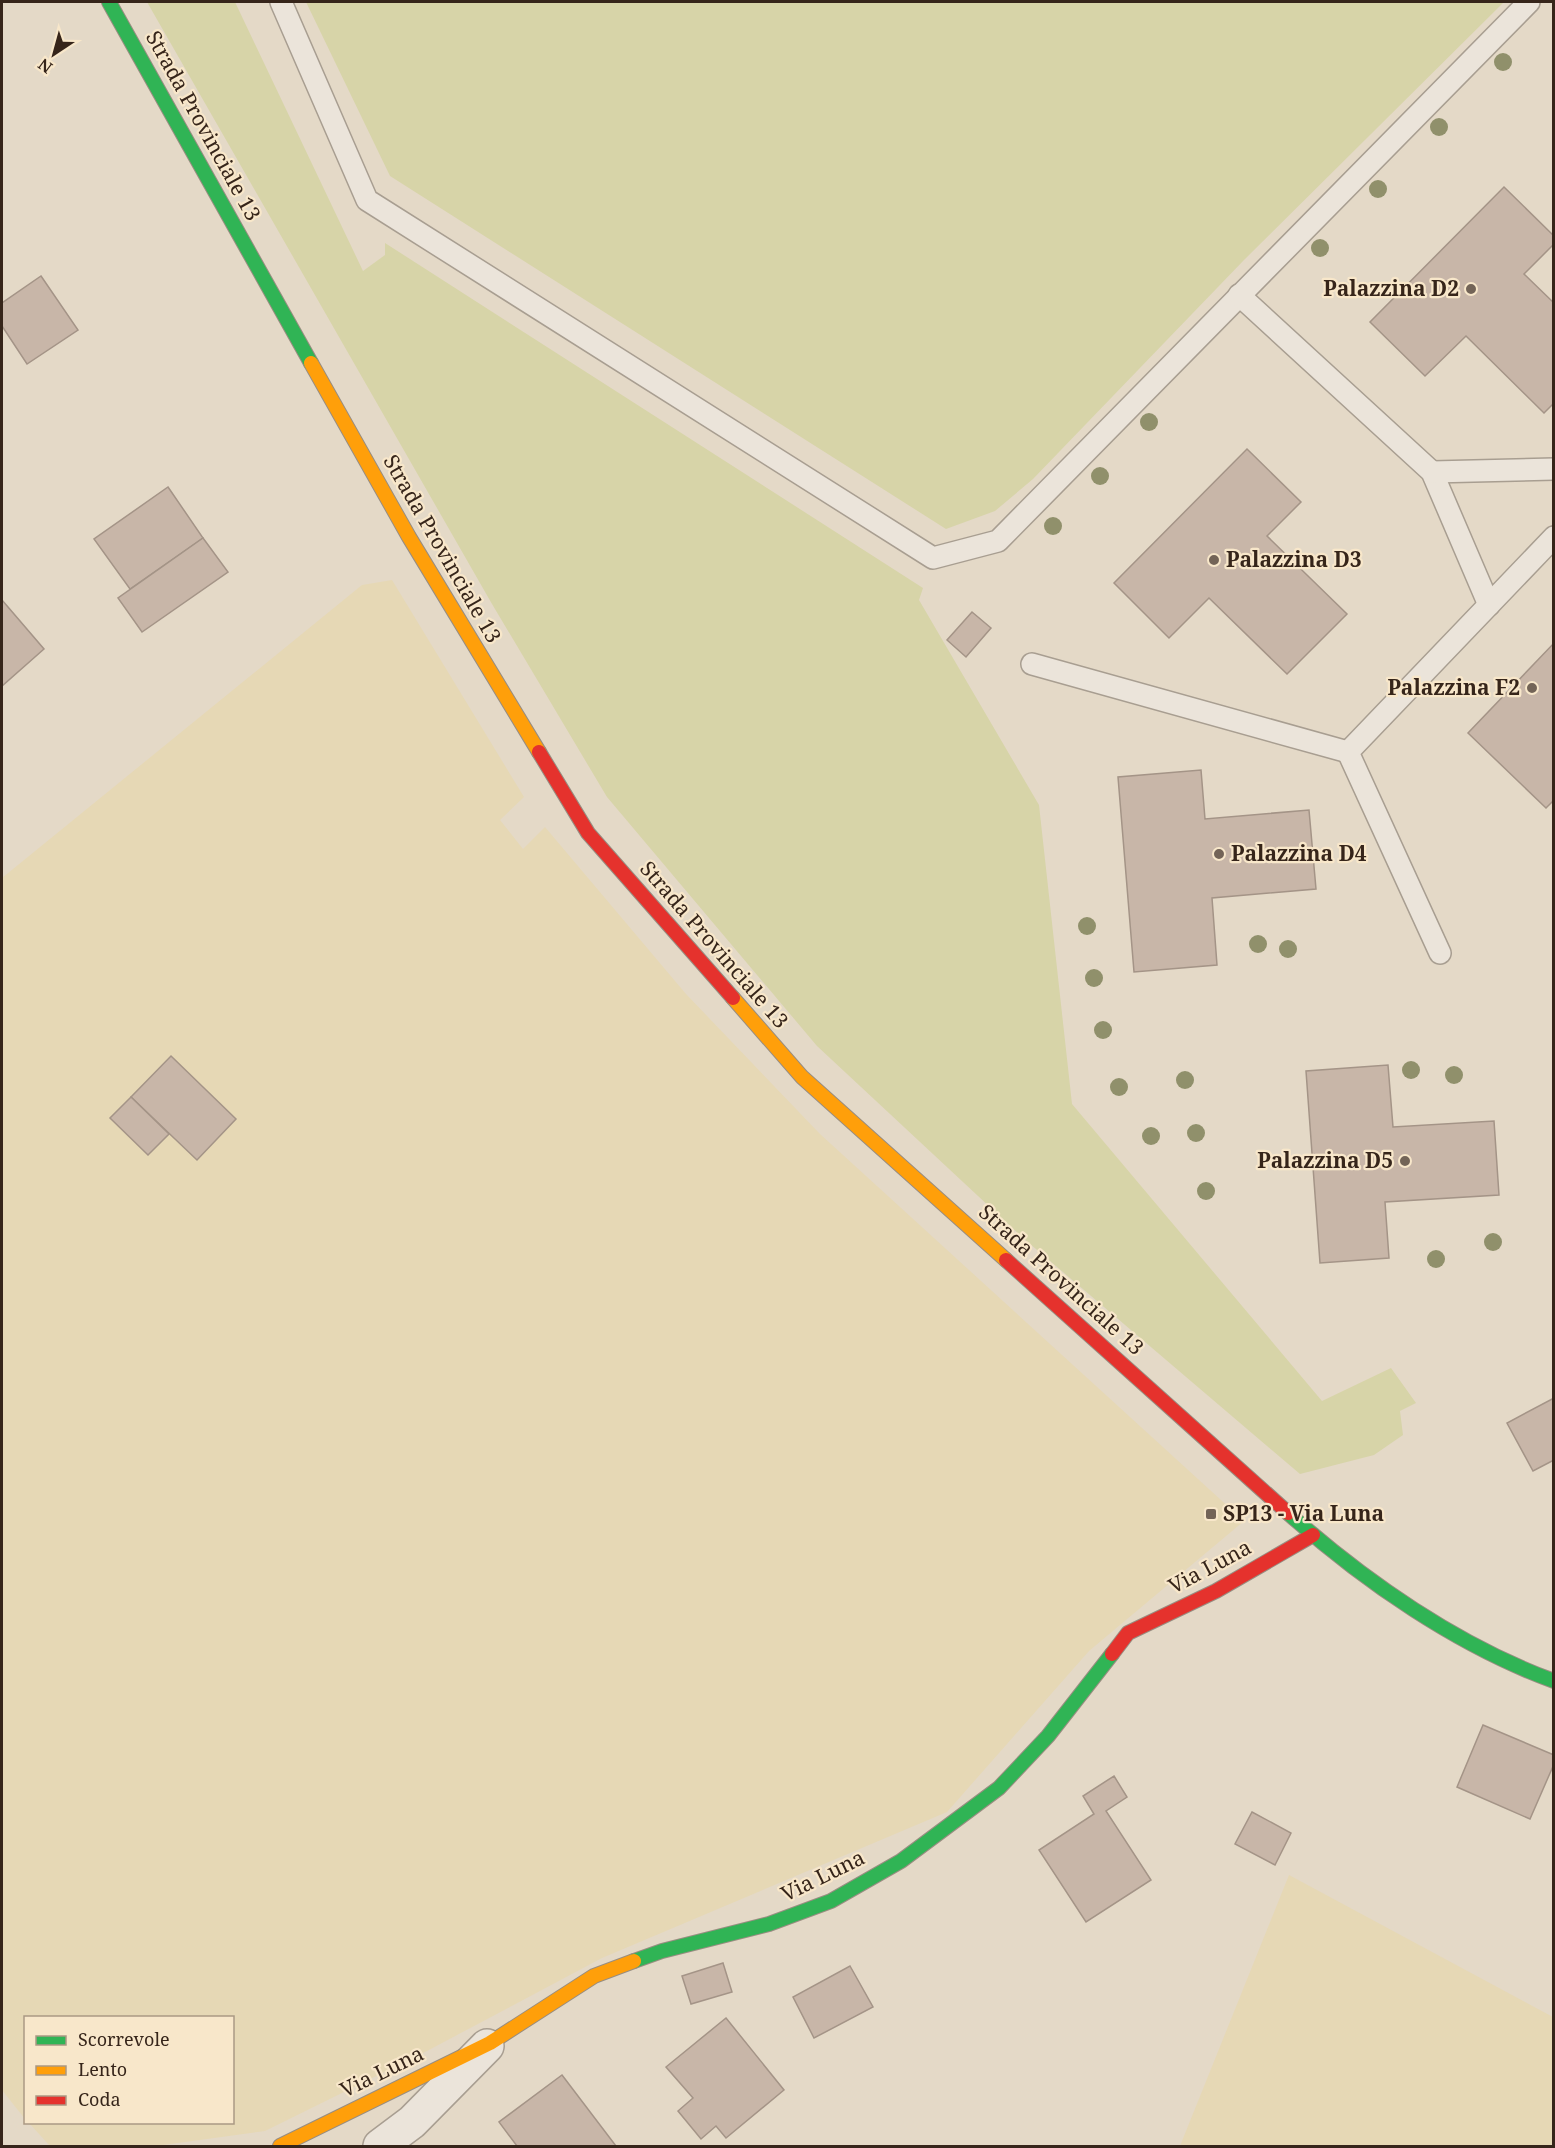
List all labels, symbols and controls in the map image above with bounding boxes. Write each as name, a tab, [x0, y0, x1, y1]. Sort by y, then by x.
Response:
north arrow	[24, 24, 84, 84]
street label: Strada Provinciale 13	[140, 26, 268, 225]
text: N	[33, 53, 57, 79]
place label: Palazzina D2	[1323, 274, 1459, 302]
marker: Palazzina D2	[1464, 282, 1478, 296]
street label: Strada Provinciale 13	[377, 449, 508, 648]
place label: Palazzina D3	[1226, 545, 1362, 573]
marker: Palazzina D3	[1207, 553, 1221, 567]
place label: Palazzina F2	[1387, 673, 1520, 701]
marker: Palazzina F2	[1525, 681, 1539, 695]
place label: Palazzina D4	[1231, 839, 1367, 867]
marker: Palazzina D4	[1212, 847, 1226, 861]
street label: Strada Provinciale 13	[634, 855, 795, 1034]
place label: Palazzina D5	[1257, 1146, 1393, 1174]
marker: Palazzina D5	[1398, 1154, 1412, 1168]
street label: Strada Provinciale 13	[973, 1198, 1150, 1361]
place label: SP13 - Via Luna	[1223, 1499, 1384, 1527]
marker: SP13 - Via Luna	[1204, 1507, 1218, 1521]
street label: Via Luna	[1163, 1533, 1256, 1600]
street label: Via Luna	[776, 1843, 869, 1907]
legend	[24, 2016, 234, 2124]
text: Scorrevole	[78, 2027, 170, 2051]
street label: Via Luna	[335, 2039, 428, 2103]
text: Lento	[78, 2057, 127, 2081]
text: Coda	[78, 2087, 121, 2111]

